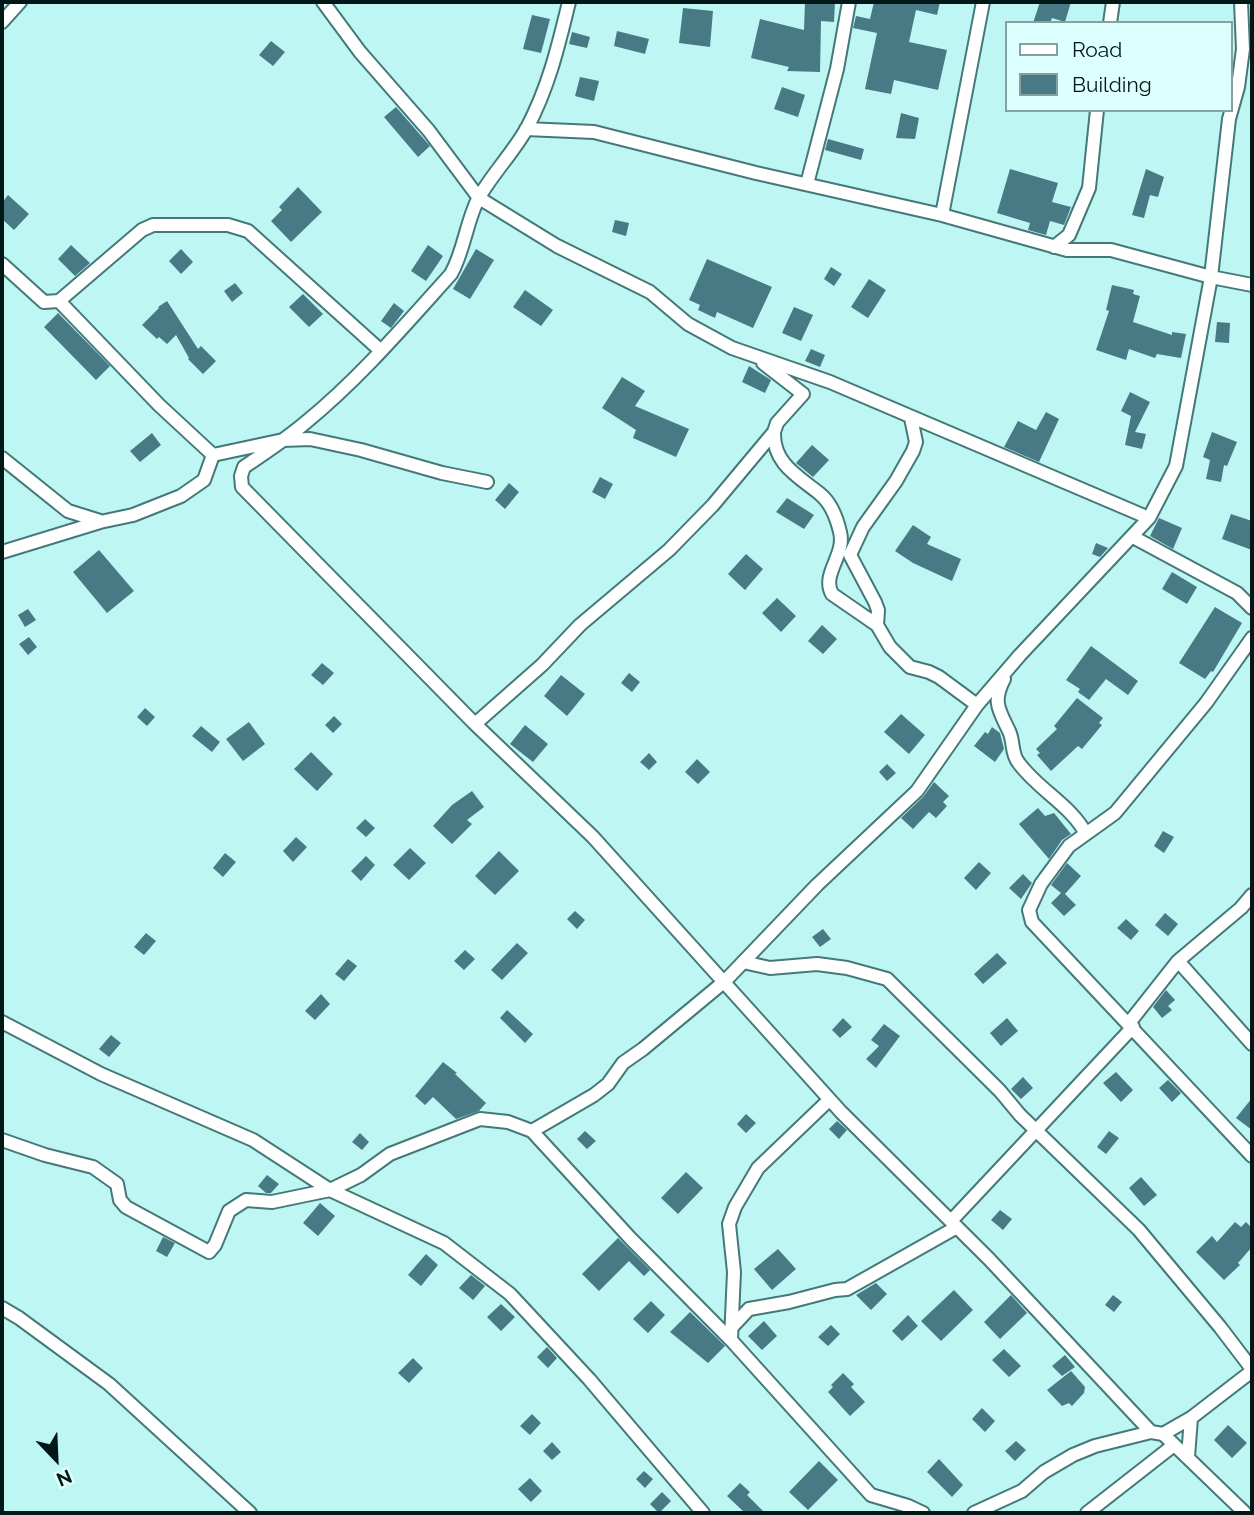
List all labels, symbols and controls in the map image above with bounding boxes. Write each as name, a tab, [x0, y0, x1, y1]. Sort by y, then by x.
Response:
legend	[1006, 21, 1233, 112]
text: Road	[1072, 37, 1122, 62]
text: Building	[1072, 72, 1152, 97]
north arrow	[21, 1424, 91, 1494]
text: N	[53, 1465, 75, 1491]

